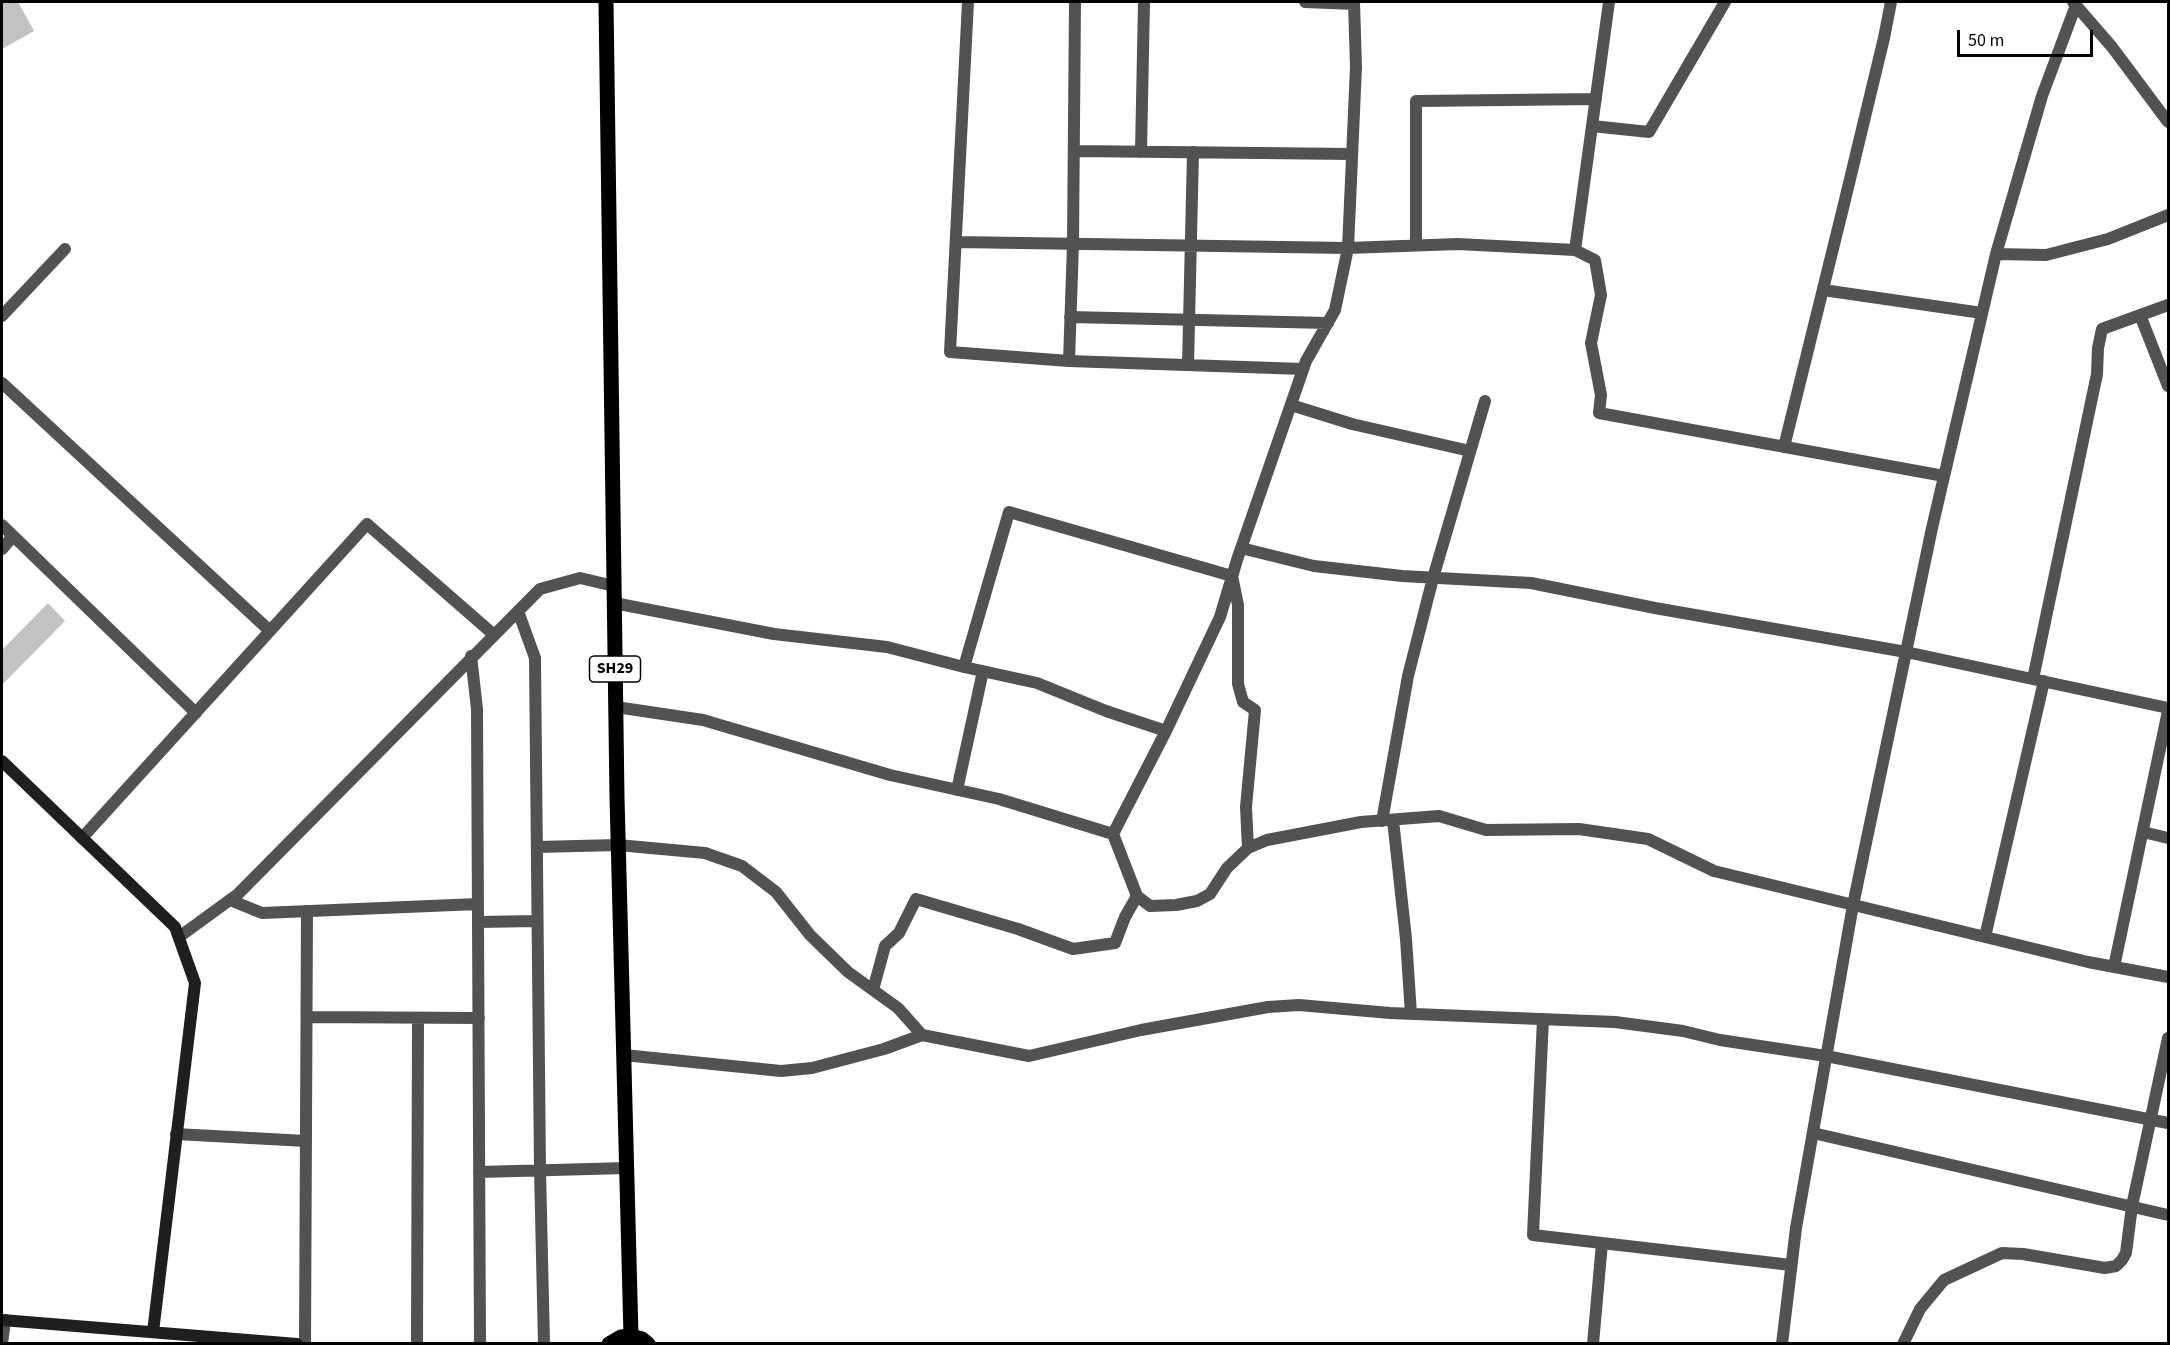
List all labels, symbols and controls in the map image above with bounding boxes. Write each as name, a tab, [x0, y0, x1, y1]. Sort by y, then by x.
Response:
scale bar	[1960, 18, 2096, 56]
text: 50 m	[1968, 28, 2004, 53]
road number: SH29	[590, 656, 640, 682]

